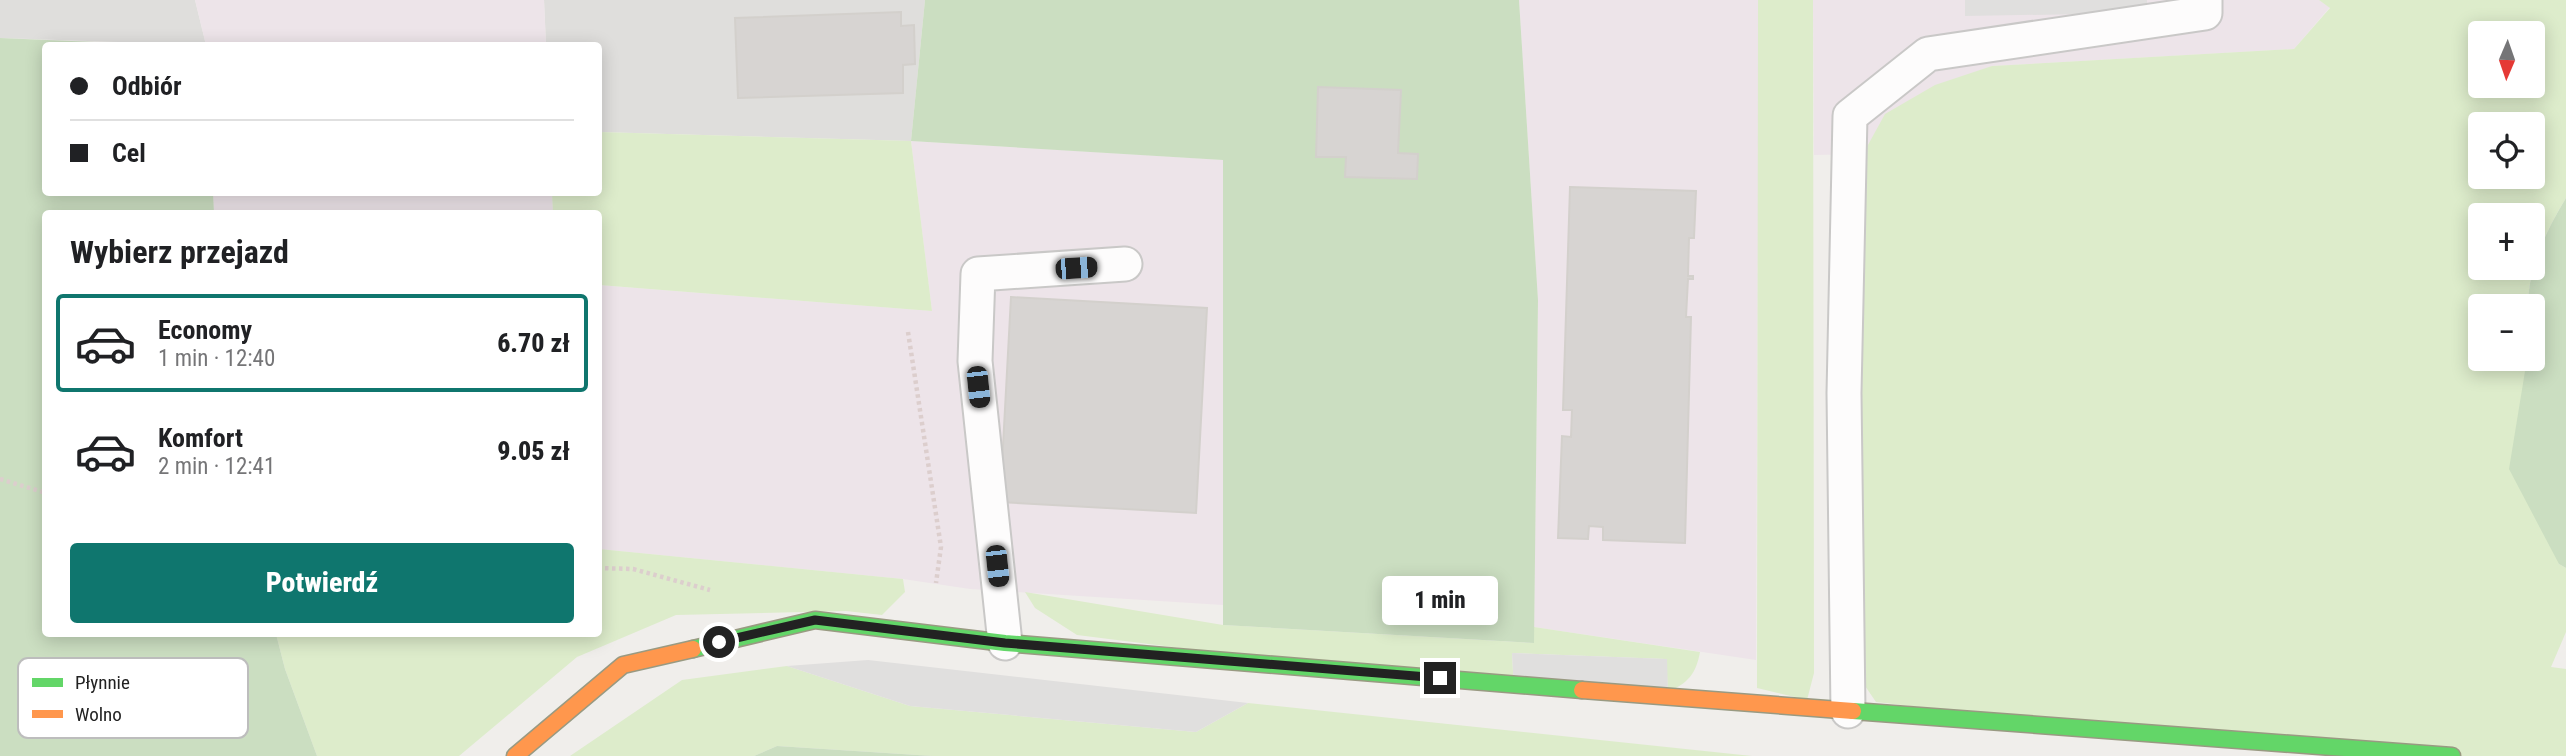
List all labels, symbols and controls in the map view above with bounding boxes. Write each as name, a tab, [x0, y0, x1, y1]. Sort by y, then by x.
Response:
north arrow	[2468, 21, 2544, 98]
map controls	[2468, 21, 2545, 371]
text: Odbiór	[112, 71, 182, 101]
button: locate	[2468, 112, 2545, 189]
text: Cel	[112, 138, 146, 168]
button: +	[2468, 203, 2545, 280]
text: Wybierz przejazd	[70, 233, 289, 271]
car	[1055, 256, 1098, 280]
button: −	[2468, 294, 2545, 371]
icon: car	[74, 312, 137, 375]
text: Economy	[158, 315, 252, 345]
text: 6.70 zł	[497, 328, 570, 358]
text: 1 min · 12:40	[158, 345, 275, 372]
car	[966, 365, 991, 409]
icon: car	[74, 420, 137, 483]
text: Komfort	[158, 423, 243, 453]
text: 9.05 zł	[497, 436, 570, 466]
text: 2 min · 12:41	[158, 453, 275, 480]
button: Potwierdź	[70, 543, 574, 623]
car	[985, 544, 1010, 588]
callout: 1 min	[1382, 576, 1498, 626]
text: 1 min	[1414, 587, 1466, 614]
route start	[703, 626, 735, 658]
legend	[18, 658, 248, 738]
route end	[1424, 662, 1456, 694]
text: Płynnie	[75, 671, 130, 694]
text: Wolno	[75, 703, 122, 726]

